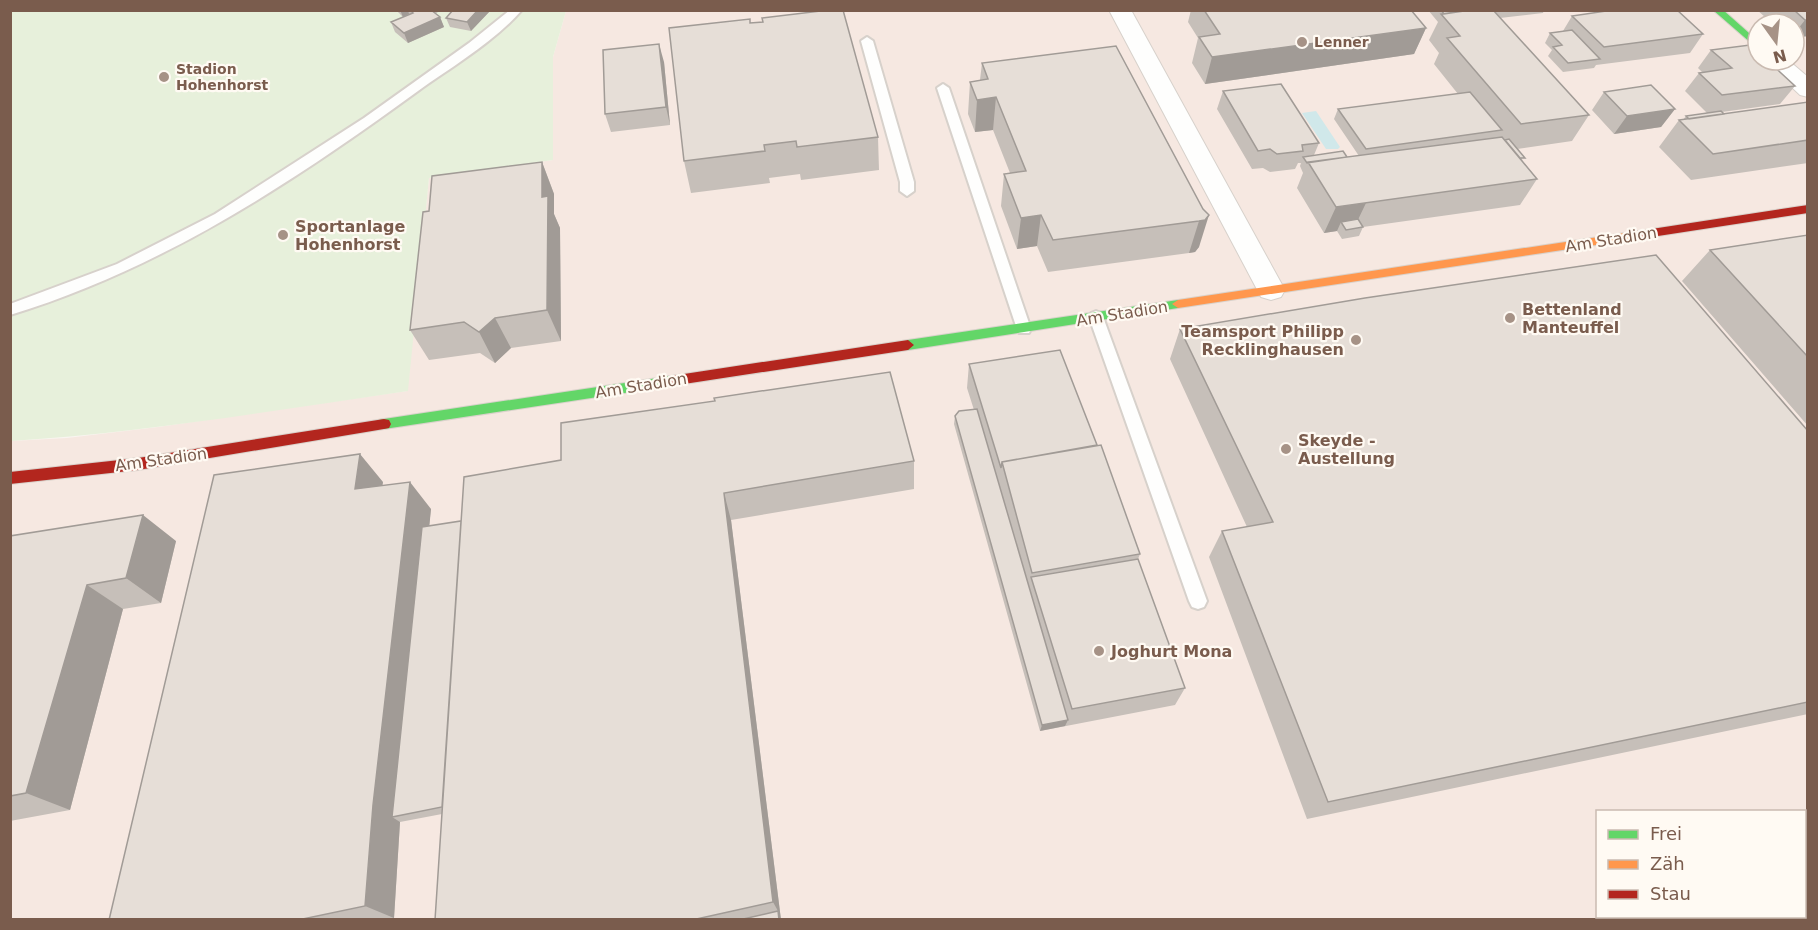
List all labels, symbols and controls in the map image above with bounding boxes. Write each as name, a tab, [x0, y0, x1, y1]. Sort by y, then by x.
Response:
north arrow	[1746, 12, 1806, 72]
place label: Lenner	[1314, 34, 1369, 50]
marker: Lenner	[1295, 35, 1309, 49]
text: N	[1771, 45, 1789, 67]
place label: Stadion Hohenhorst	[176, 61, 269, 93]
marker: Stadion Hohenhorst	[157, 70, 171, 84]
place label: Sportanlage Hohenhorst	[295, 217, 405, 254]
street label: Am Stadion	[1564, 223, 1658, 256]
marker: Sportanlage Hohenhorst	[276, 228, 290, 242]
street label: Am Stadion	[1075, 297, 1169, 330]
place label: Bettenland Manteuffel	[1522, 300, 1622, 337]
marker: Bettenland Manteuffel	[1503, 311, 1517, 325]
place label: Teamsport Philipp Recklinghausen	[1181, 322, 1344, 359]
marker: Teamsport Philipp Recklinghausen	[1349, 333, 1363, 347]
street label: Am Stadion	[594, 369, 688, 402]
place label: Skeyde - Austellung	[1298, 431, 1395, 468]
marker: Skeyde - Austellung	[1279, 442, 1293, 456]
street label: Am Stadion	[114, 444, 208, 475]
place label: Joghurt Mona	[1110, 642, 1232, 661]
marker: Joghurt Mona	[1092, 644, 1106, 658]
legend	[1596, 810, 1806, 918]
text: Frei	[1650, 823, 1682, 844]
text: Zäh	[1650, 853, 1685, 874]
text: Stau	[1650, 883, 1691, 904]

